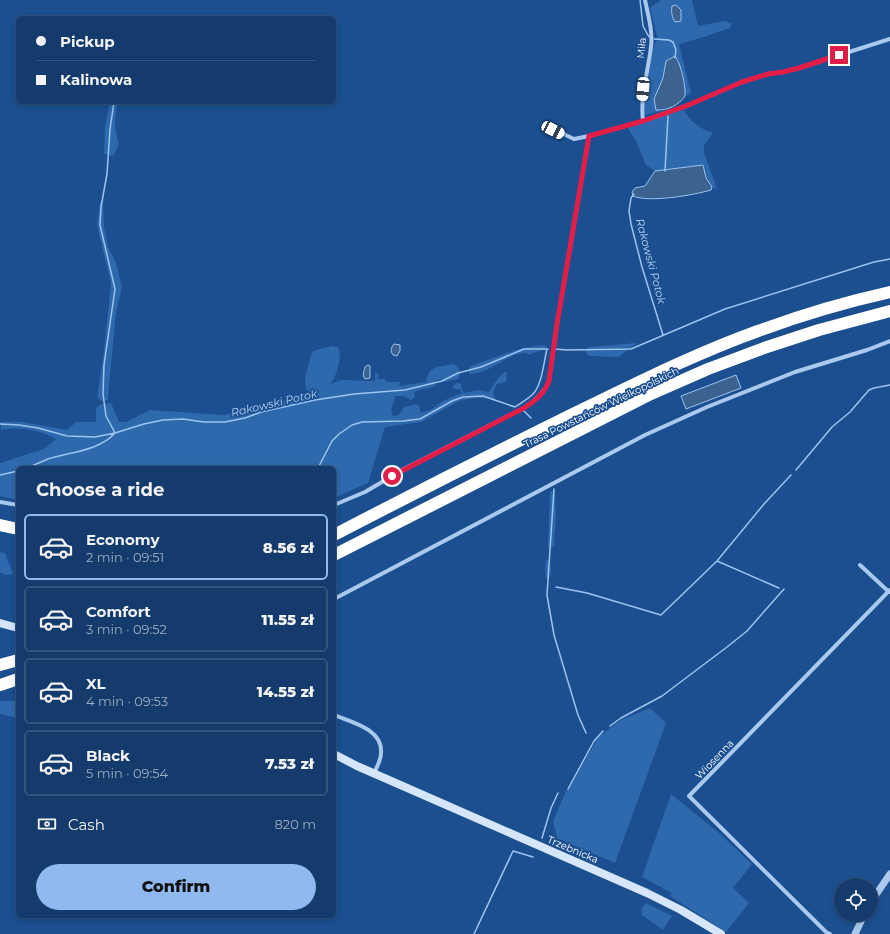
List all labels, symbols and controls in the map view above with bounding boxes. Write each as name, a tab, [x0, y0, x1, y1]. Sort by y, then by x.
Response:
text: Pickup	[60, 32, 115, 51]
street label: Miła	[634, 37, 649, 59]
route end	[830, 46, 848, 64]
text: Kalinowa	[60, 70, 132, 89]
car	[636, 77, 650, 101]
car	[540, 119, 566, 141]
water label: Rakowski Potok	[633, 217, 669, 306]
street label: Trasa Powstańców Wielkopolskich	[522, 364, 681, 451]
water label: Rakowski Potok	[229, 386, 319, 420]
route start	[383, 467, 401, 485]
text: Choose a ride	[36, 479, 164, 501]
icon: car	[38, 529, 74, 565]
text: Economy	[86, 530, 159, 549]
text: 8.56 zł	[263, 538, 314, 557]
text: 2 min · 09:51	[86, 549, 164, 565]
icon: car	[38, 601, 74, 637]
text: Comfort	[86, 602, 151, 621]
text: 11.55 zł	[262, 610, 314, 629]
text: 3 min · 09:52	[86, 621, 167, 637]
icon: car	[38, 673, 74, 709]
text: XL	[86, 674, 105, 693]
text: 14.55 zł	[257, 682, 314, 701]
text: 4 min · 09:53	[86, 693, 168, 709]
street label: Wiosenna	[692, 737, 736, 782]
icon: car	[38, 745, 74, 781]
text: Black	[86, 746, 130, 765]
text: 7.53 zł	[265, 754, 314, 773]
text: 5 min · 09:54	[86, 765, 168, 781]
icon: cash	[36, 813, 58, 835]
text: Cash	[68, 815, 105, 834]
text: 820 m	[275, 816, 316, 832]
street label: Trzebnicka	[545, 833, 600, 866]
button: Confirm	[36, 864, 316, 910]
map controls	[834, 878, 878, 922]
button: locate	[834, 878, 878, 922]

